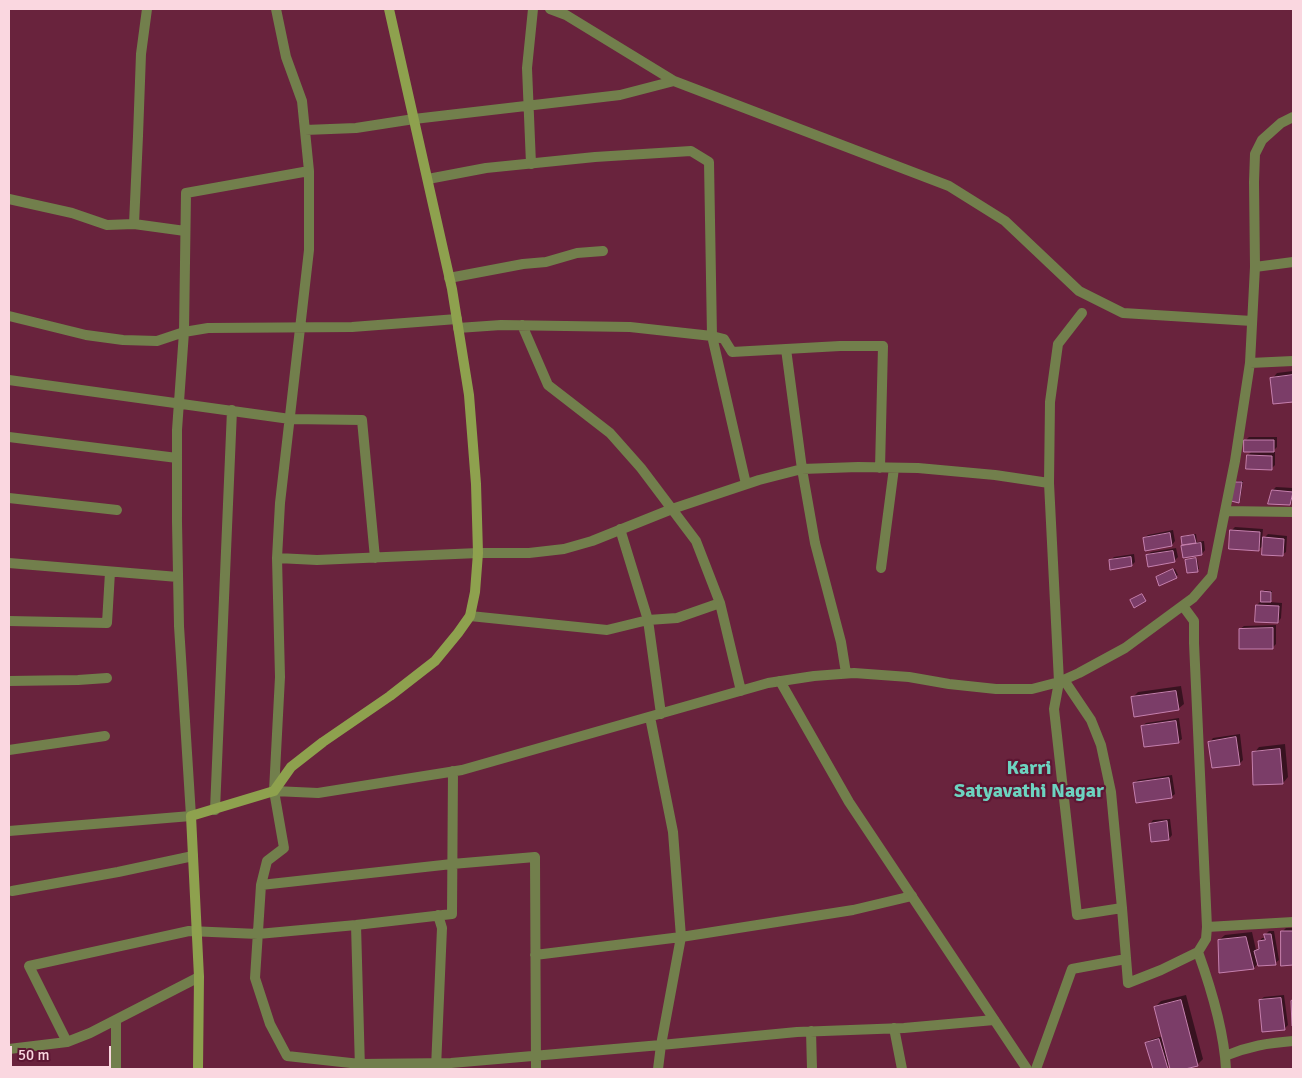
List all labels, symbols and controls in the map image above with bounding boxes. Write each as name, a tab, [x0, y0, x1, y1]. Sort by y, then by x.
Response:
district label: Karri Satyavathi Nagar	[954, 757, 1104, 804]
scale bar	[12, 1036, 114, 1068]
text: 50 m	[18, 1046, 49, 1064]

